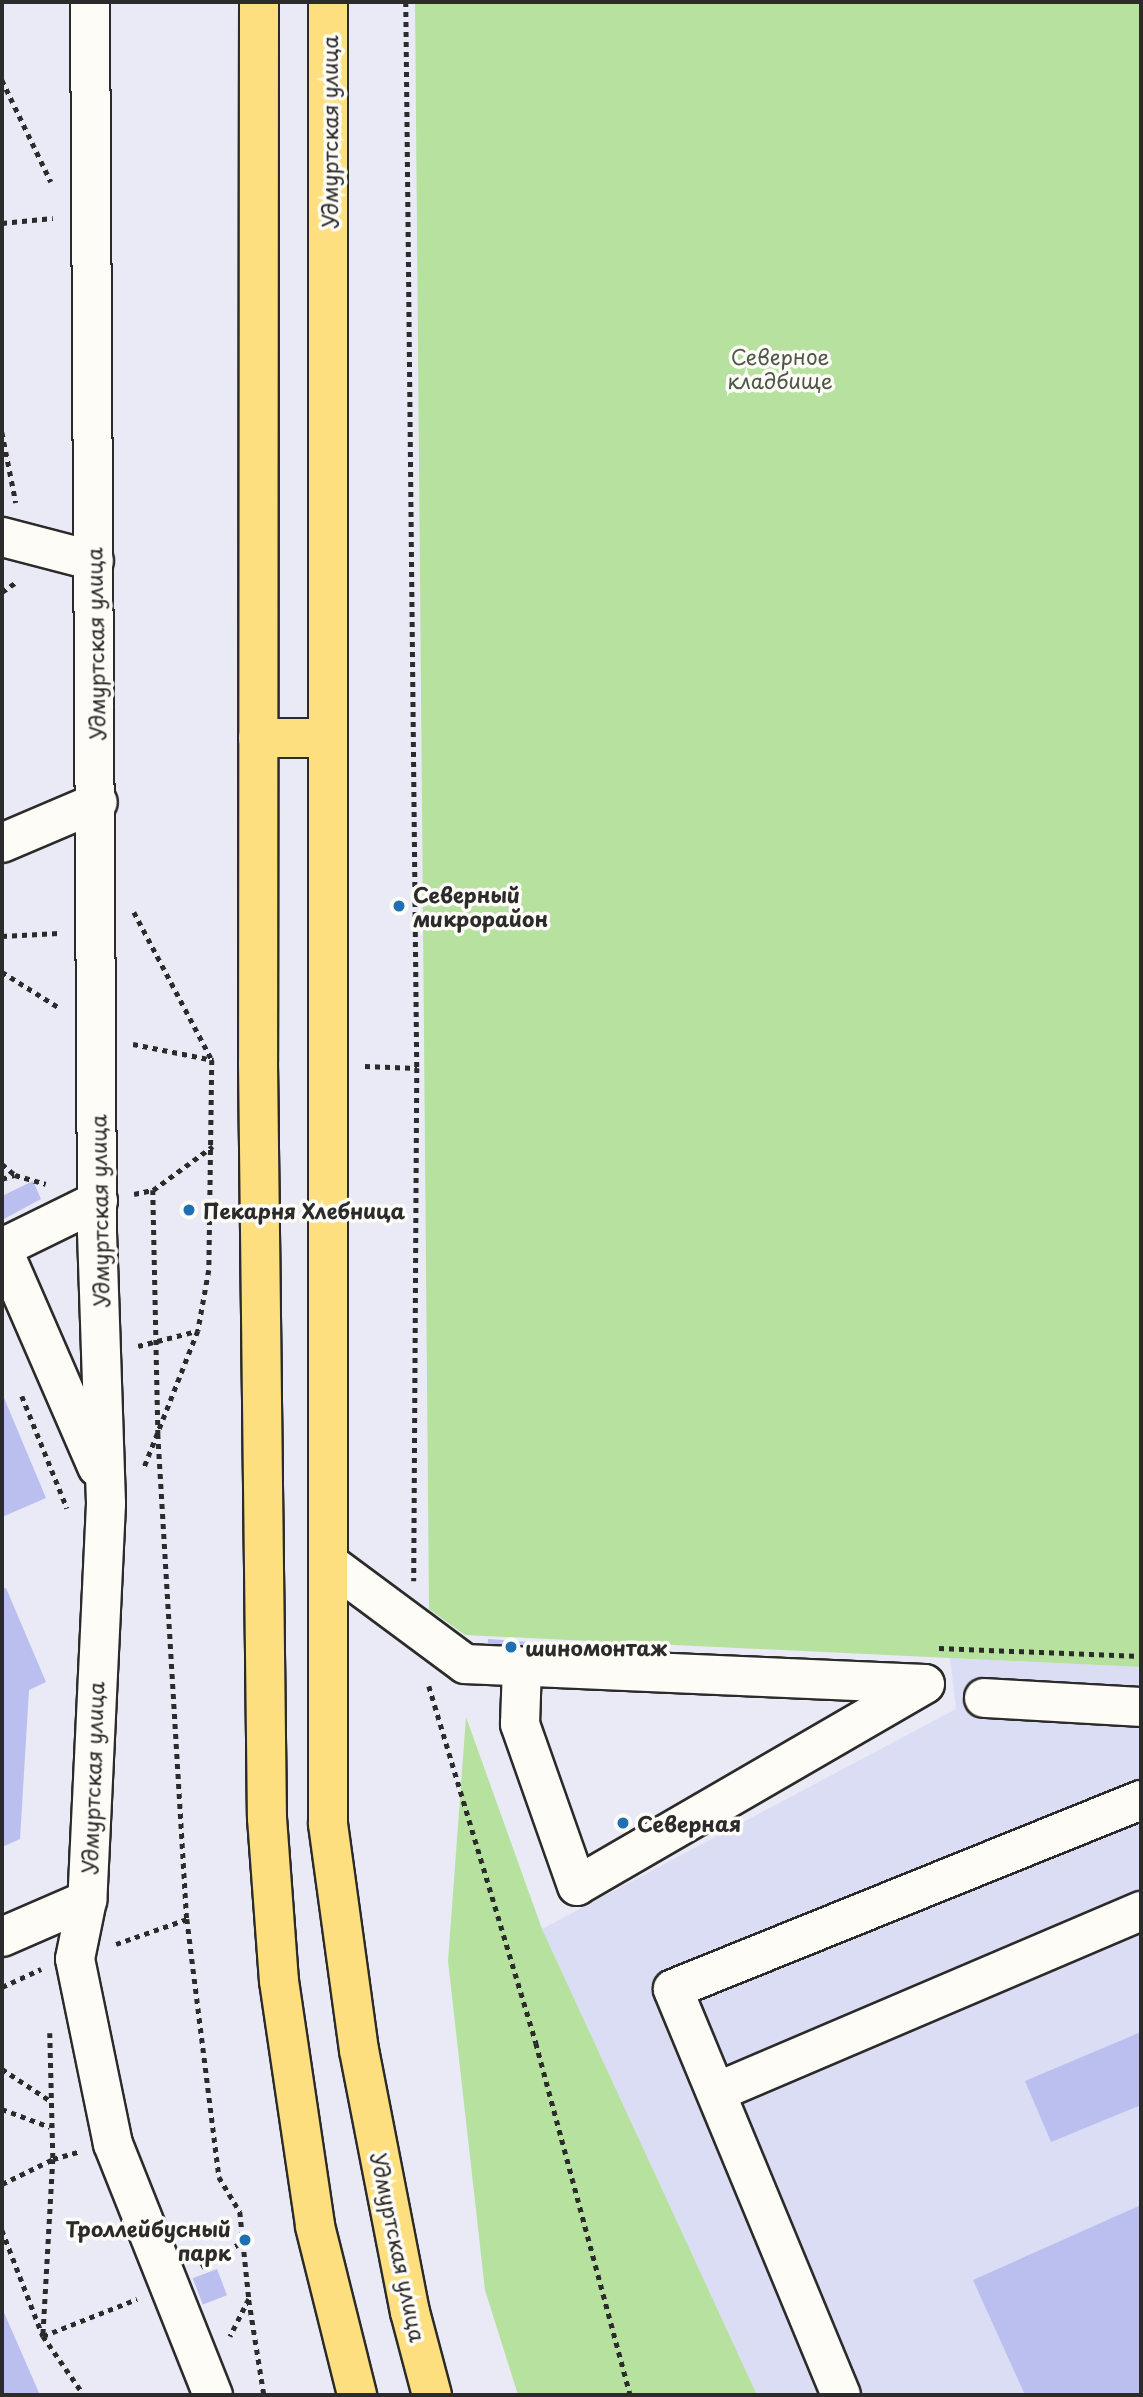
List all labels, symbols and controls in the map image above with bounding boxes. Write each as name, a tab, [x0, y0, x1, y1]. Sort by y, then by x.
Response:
street label: Удмуртская улица	[316, 35, 342, 229]
park label: Северное кладбище	[727, 343, 833, 393]
street label: Удмуртская улица	[81, 547, 109, 741]
place label: Северный микрорайон	[413, 881, 548, 931]
marker: Северный микрорайон	[391, 898, 407, 914]
street label: Удмуртская улица	[85, 1114, 113, 1308]
place label: Пекарня Хлебница	[203, 1197, 407, 1223]
marker: Пекарня Хлебница	[181, 1202, 197, 1218]
place label: шиномонтаж	[525, 1634, 667, 1660]
marker: шиномонтаж	[503, 1639, 519, 1655]
street label: Удмуртская улица	[76, 1681, 108, 1875]
place label: Северная	[637, 1810, 741, 1836]
marker: Северная	[615, 1815, 631, 1831]
street label: Удмуртская улица	[367, 2149, 431, 2345]
place label: Троллейбусный парк	[65, 2215, 231, 2265]
marker: Троллейбусный парк	[237, 2232, 253, 2248]

